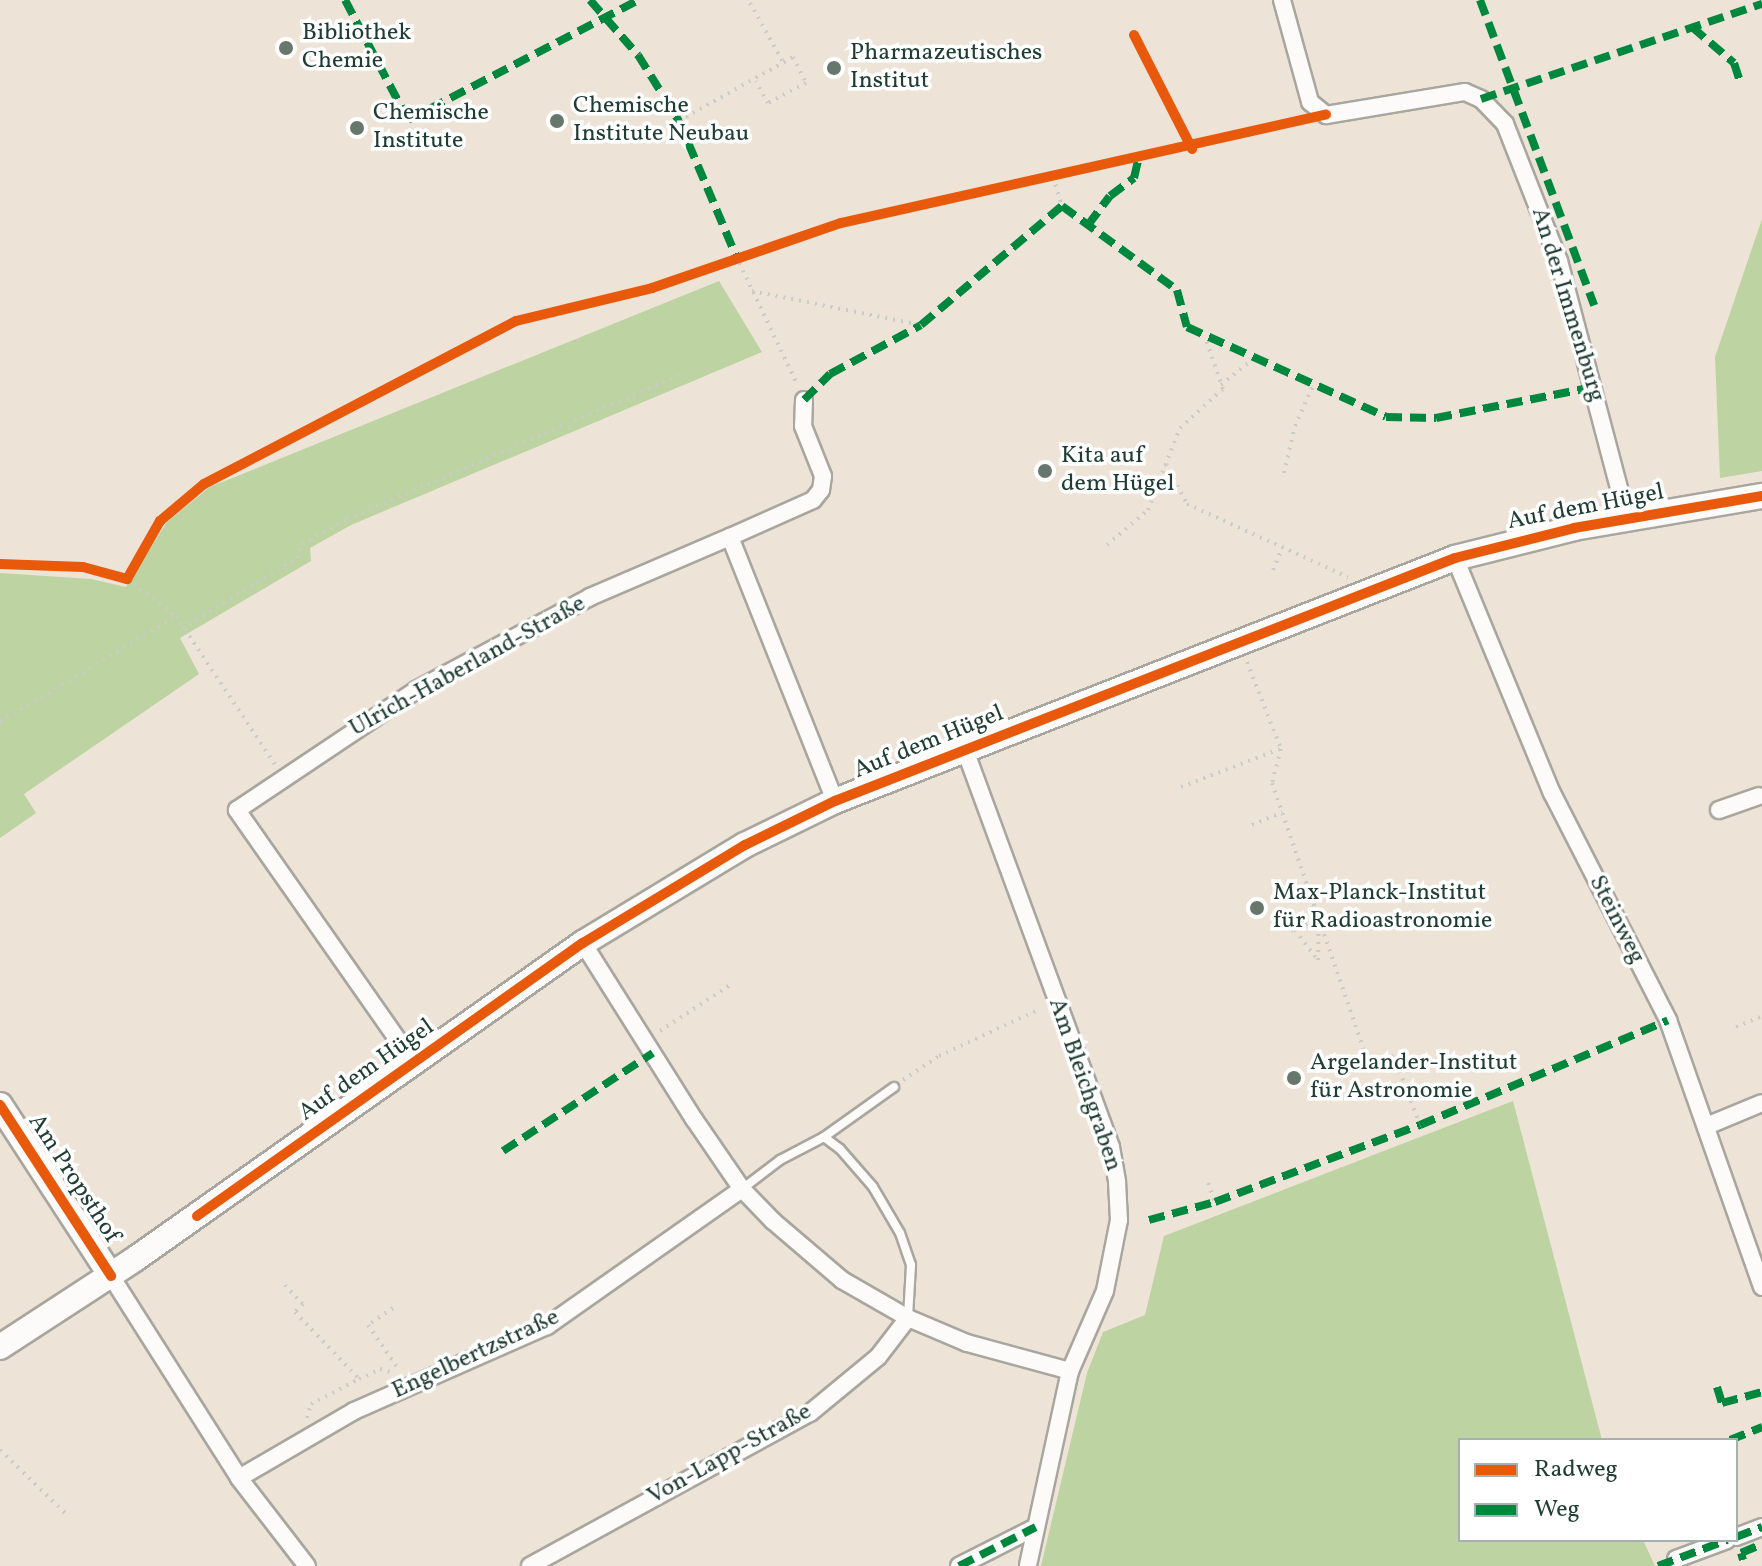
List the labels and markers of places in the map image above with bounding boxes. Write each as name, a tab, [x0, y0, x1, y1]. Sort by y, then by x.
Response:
place label: Bibliothek Chemie	[302, 20, 411, 76]
marker: Bibliothek Chemie	[277, 39, 295, 57]
place label: Pharmazeutisches Institut	[850, 40, 1042, 96]
marker: Pharmazeutisches Institut	[825, 59, 843, 77]
place label: Chemische Institute Neubau	[573, 93, 749, 149]
place label: Chemische Institute	[373, 100, 489, 156]
marker: Chemische Institute Neubau	[548, 112, 566, 130]
marker: Chemische Institute	[348, 119, 366, 137]
place label: Kita auf dem Hügel	[1061, 443, 1174, 499]
marker: Kita auf dem Hügel	[1036, 462, 1054, 480]
place label: Max-Planck-Institut für Radioastronomie	[1273, 880, 1492, 936]
marker: Max-Planck-Institut für Radioastronomie	[1248, 899, 1266, 917]
place label: Argelander-Institut für Astronomie	[1310, 1050, 1517, 1106]
marker: Argelander-Institut für Astronomie	[1285, 1069, 1303, 1087]

